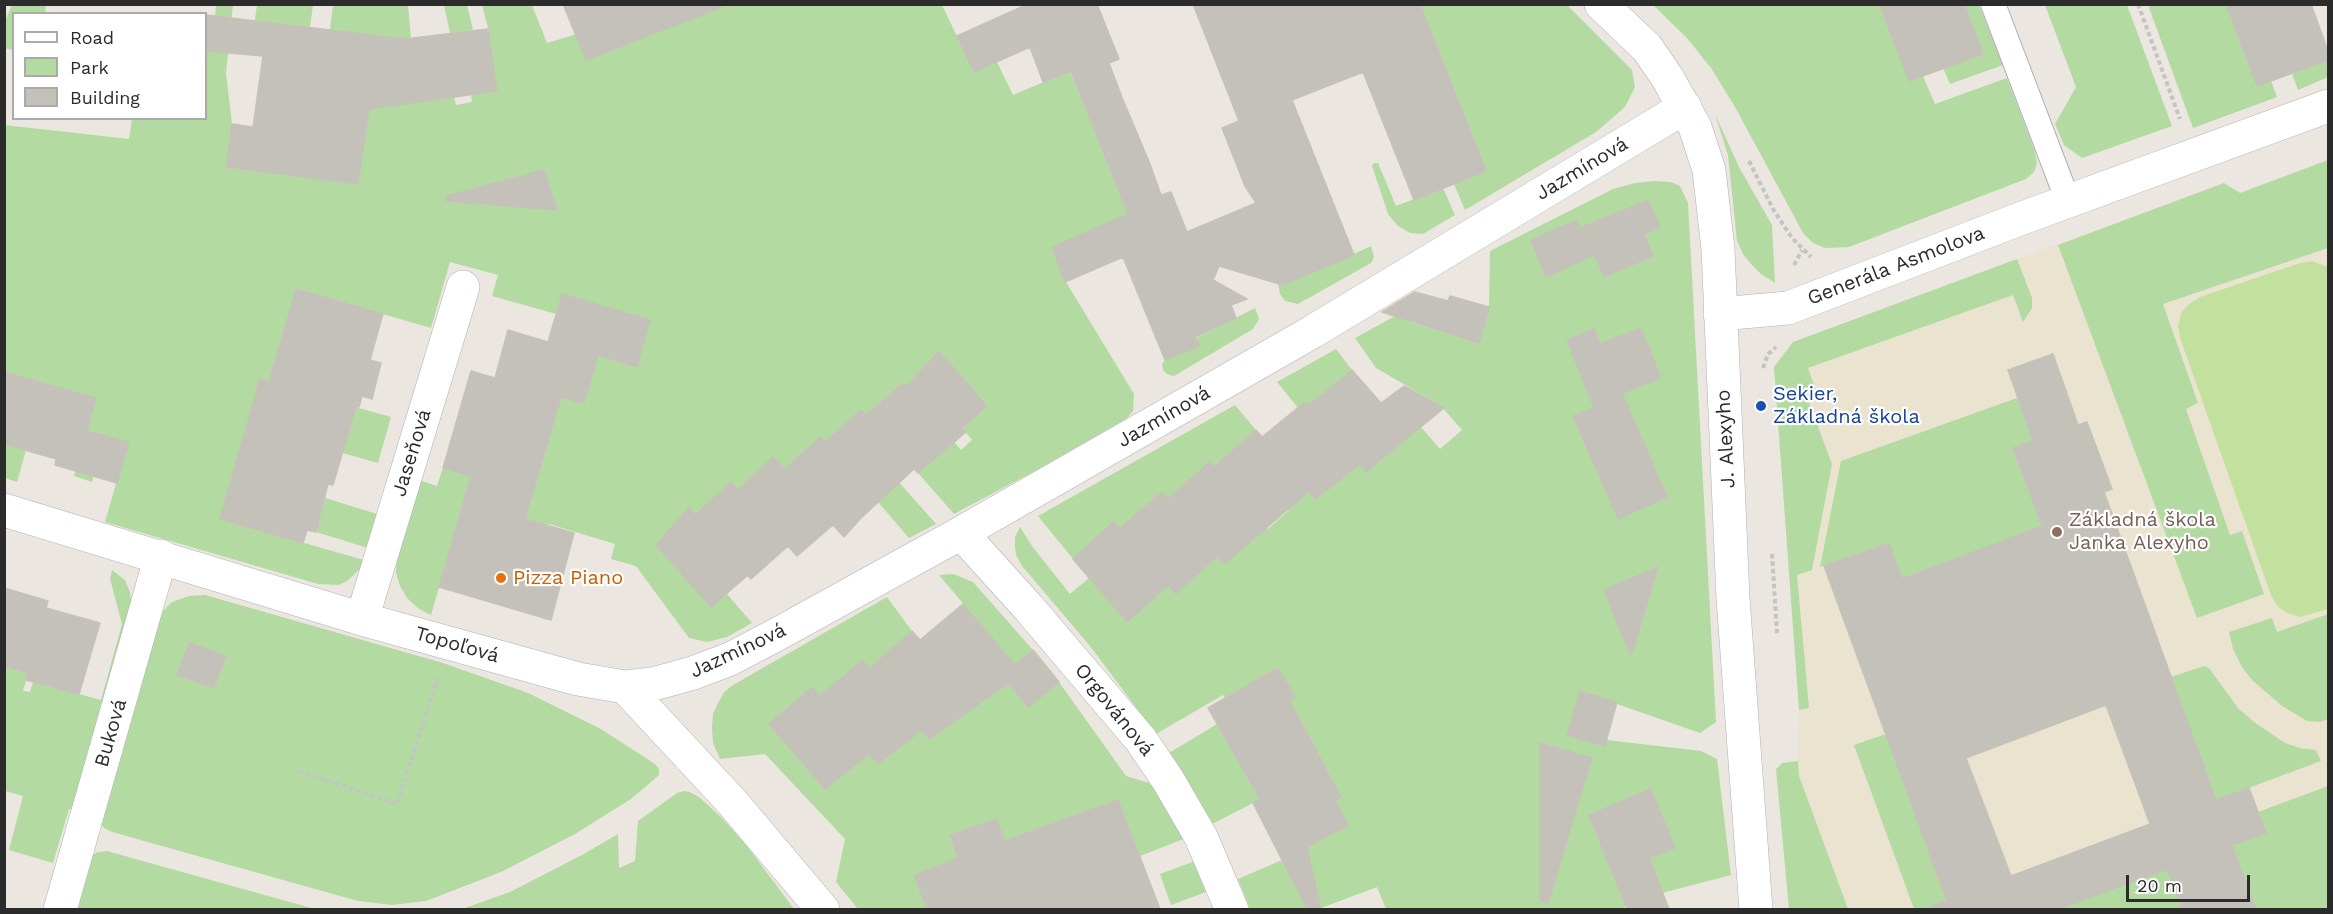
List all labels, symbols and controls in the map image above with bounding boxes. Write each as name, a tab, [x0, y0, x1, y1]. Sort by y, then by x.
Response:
legend	[12, 12, 207, 120]
text: Road	[70, 27, 114, 48]
text: Park	[70, 57, 109, 78]
text: Building	[70, 87, 140, 108]
street label: Jazmínová	[1532, 132, 1632, 206]
street label: Generála Asmolova	[1804, 221, 1988, 311]
street label: Jazmínová	[1113, 381, 1215, 453]
place label: Sekier, Základná škola	[1773, 382, 1920, 429]
street label: J. Alexyho	[1711, 389, 1741, 489]
marker: Sekier, Základná škola	[1754, 399, 1768, 413]
street label: Jaseňová	[387, 406, 437, 500]
place label: Základná škola Janka Alexyho	[2069, 508, 2216, 555]
marker: Základná škola Janka Alexyho	[2050, 525, 2064, 539]
place label: Pizza Piano	[513, 566, 623, 590]
marker: Pizza Piano	[494, 571, 508, 585]
street label: Jazmínová	[686, 618, 790, 684]
street label: Topoľová	[412, 622, 502, 668]
street label: Orgovánová	[1069, 659, 1159, 761]
street label: Buková	[90, 696, 132, 770]
scale bar	[2129, 863, 2254, 901]
text: 20 m	[2137, 875, 2182, 896]

